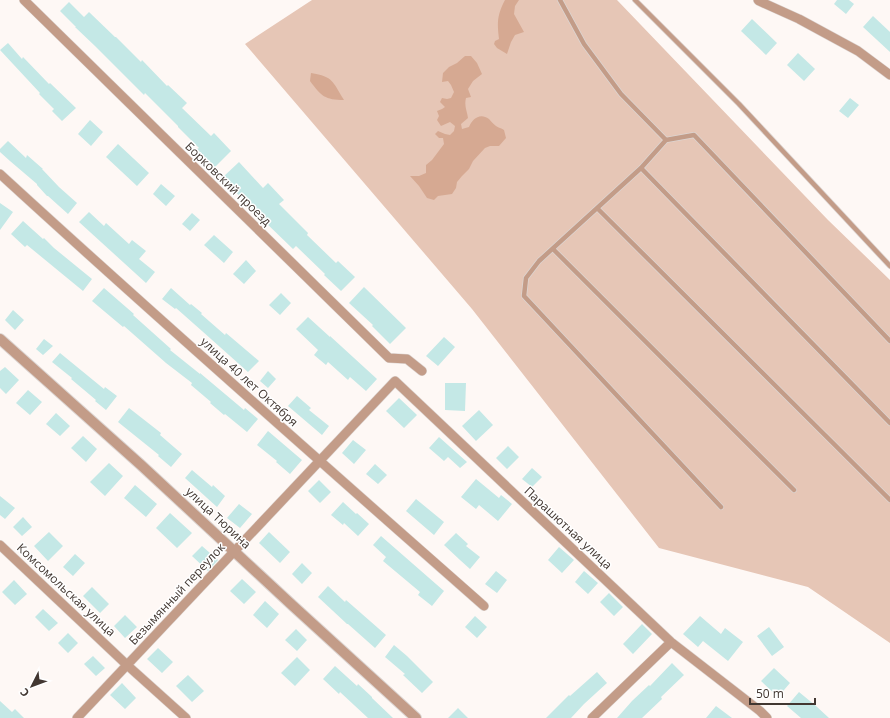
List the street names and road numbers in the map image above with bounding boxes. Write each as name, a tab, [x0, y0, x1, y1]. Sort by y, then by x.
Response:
street label: Борковский проезд	[181, 138, 275, 229]
street label: улица 40 лет Октября	[197, 333, 302, 430]
street label: Парашютная улица	[521, 482, 616, 573]
street label: улица Тюрина	[182, 483, 255, 552]
street label: Безымянный переулок	[125, 538, 229, 649]
street label: Комсомольская улица	[13, 539, 119, 640]

